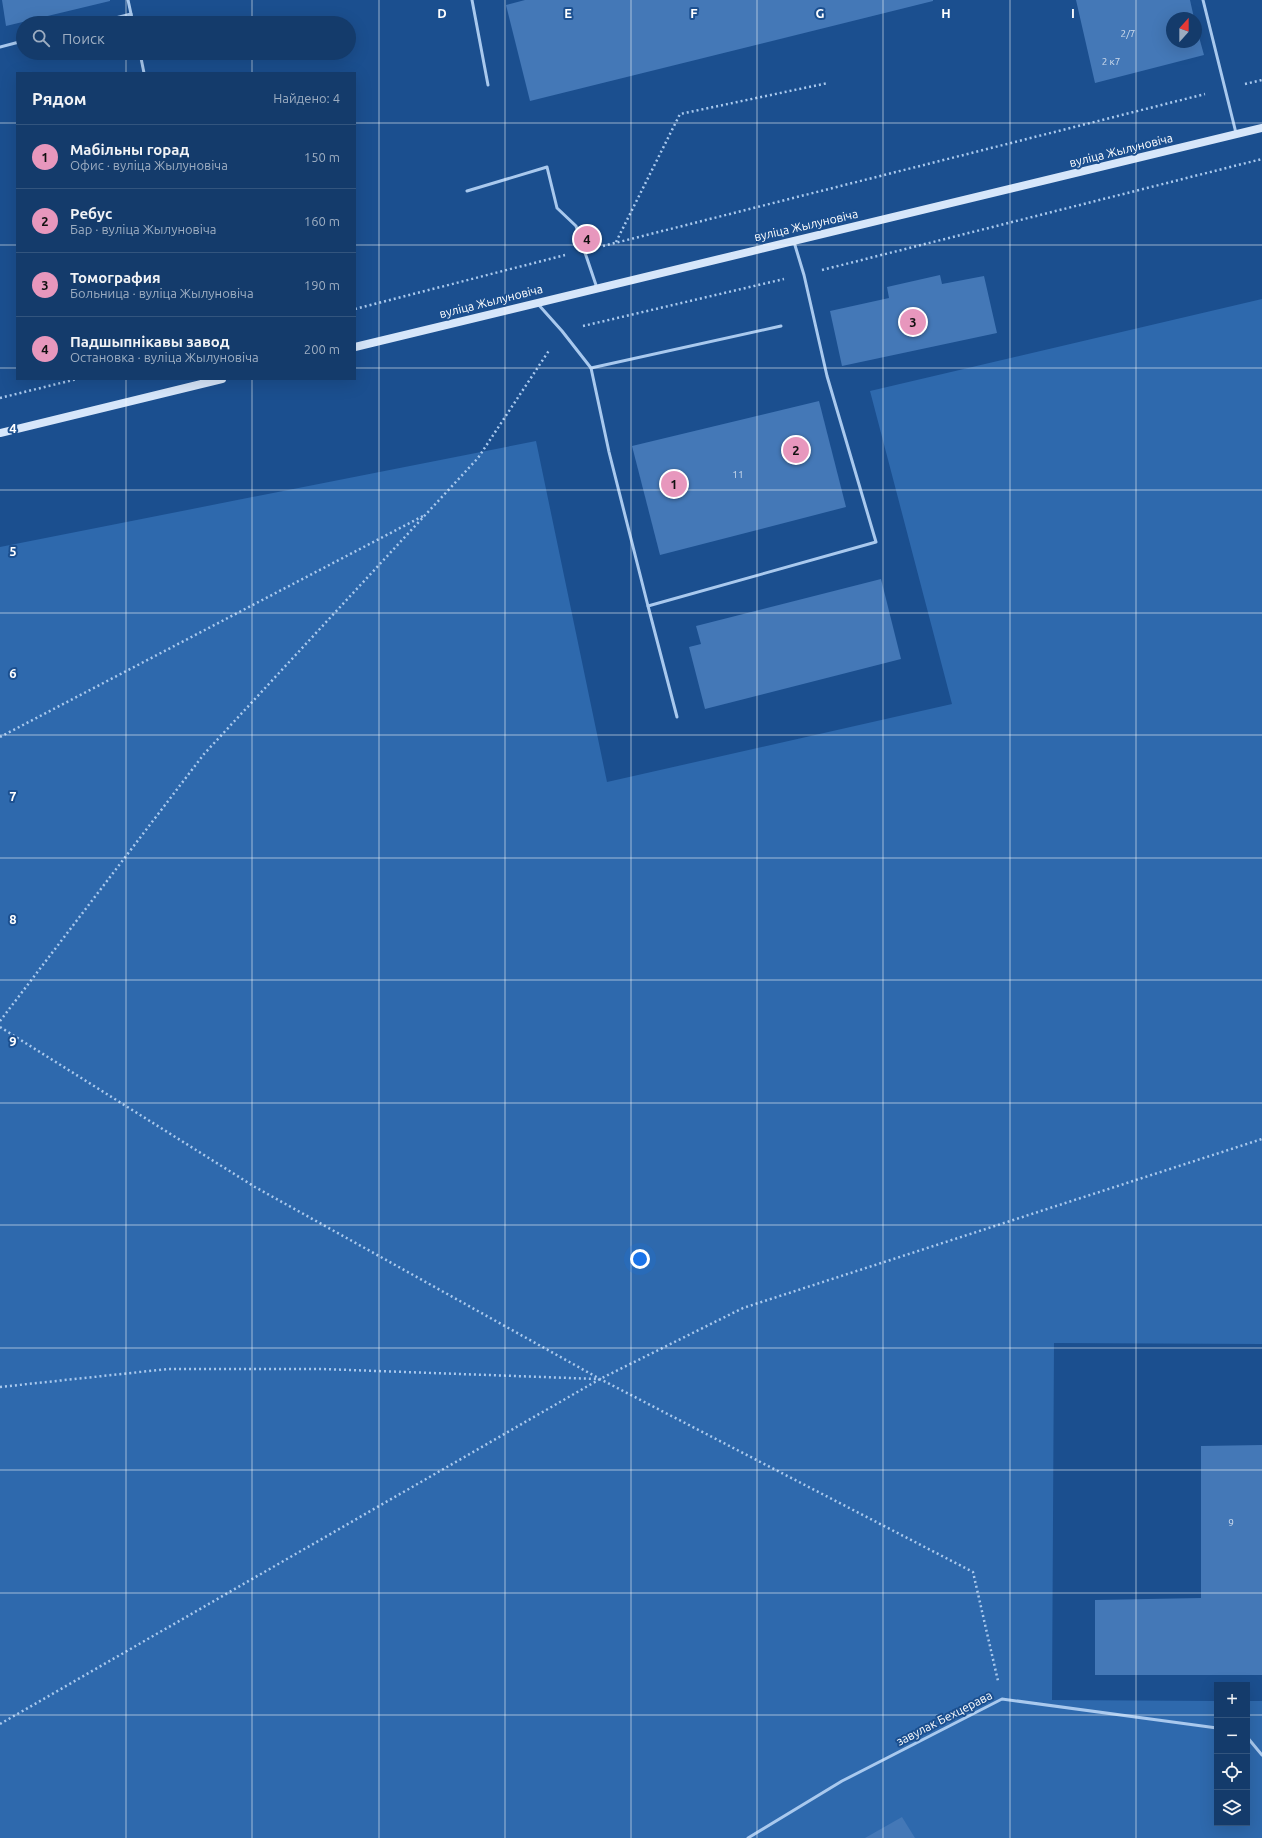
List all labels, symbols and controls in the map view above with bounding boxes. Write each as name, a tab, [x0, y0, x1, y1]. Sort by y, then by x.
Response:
text: D	[437, 6, 447, 20]
text: E	[564, 6, 572, 20]
text: F	[690, 6, 698, 20]
text: G	[816, 6, 825, 20]
text: H	[941, 6, 951, 20]
text: I	[1071, 6, 1075, 20]
north arrow	[1166, 12, 1202, 48]
search box	[16, 16, 356, 60]
icon: search	[30, 27, 52, 49]
house number: 2/7	[1121, 28, 1135, 39]
text: Поиск	[62, 30, 105, 47]
house number: 2 к7	[1102, 56, 1120, 67]
text: Рядом	[32, 89, 87, 108]
text: Найдено: 4	[273, 91, 340, 105]
street label: вуліца Жылуновіча	[1068, 131, 1174, 169]
text: Мабільны горад	[70, 141, 189, 158]
text: 1	[41, 150, 49, 164]
text: 150 m	[304, 150, 340, 164]
text: Офис · вуліца Жылуновіча	[70, 158, 228, 172]
text: Ребус	[70, 205, 112, 222]
street label: вуліца Жылуновіча	[753, 207, 859, 243]
text: 2	[41, 214, 49, 228]
text: 160 m	[304, 214, 340, 228]
text: Бар · вуліца Жылуновіча	[70, 222, 216, 236]
pin: 4	[574, 224, 600, 254]
text: Томография	[70, 269, 161, 286]
text: 3	[41, 278, 49, 292]
text: 190 m	[304, 278, 340, 292]
street label: вуліца Жылуновіча	[438, 282, 544, 320]
text: Больница · вуліца Жылуновіча	[70, 286, 254, 300]
pin: 3	[900, 307, 926, 337]
text: Падшыпнікавы завод	[70, 333, 230, 350]
text: 4	[41, 342, 49, 356]
text: 200 m	[304, 342, 340, 356]
text: Остановка · вуліца Жылуновіча	[70, 350, 259, 364]
text: 4	[9, 421, 17, 435]
pin: 2	[783, 435, 809, 465]
pin: 1	[661, 469, 687, 499]
house number: 11	[732, 469, 744, 480]
text: 5	[9, 544, 17, 558]
text: 6	[9, 666, 17, 680]
text: 7	[9, 789, 17, 803]
text: 8	[9, 912, 17, 926]
text: 9	[9, 1034, 17, 1048]
your location	[630, 1249, 650, 1269]
house number: 9	[1228, 1517, 1234, 1528]
map controls	[1214, 1682, 1250, 1826]
button: +	[1214, 1682, 1250, 1718]
street label: завулак Бехцерава	[894, 1688, 994, 1748]
button: −	[1214, 1718, 1250, 1754]
button: locate	[1214, 1754, 1250, 1790]
button: layers	[1214, 1790, 1250, 1826]

